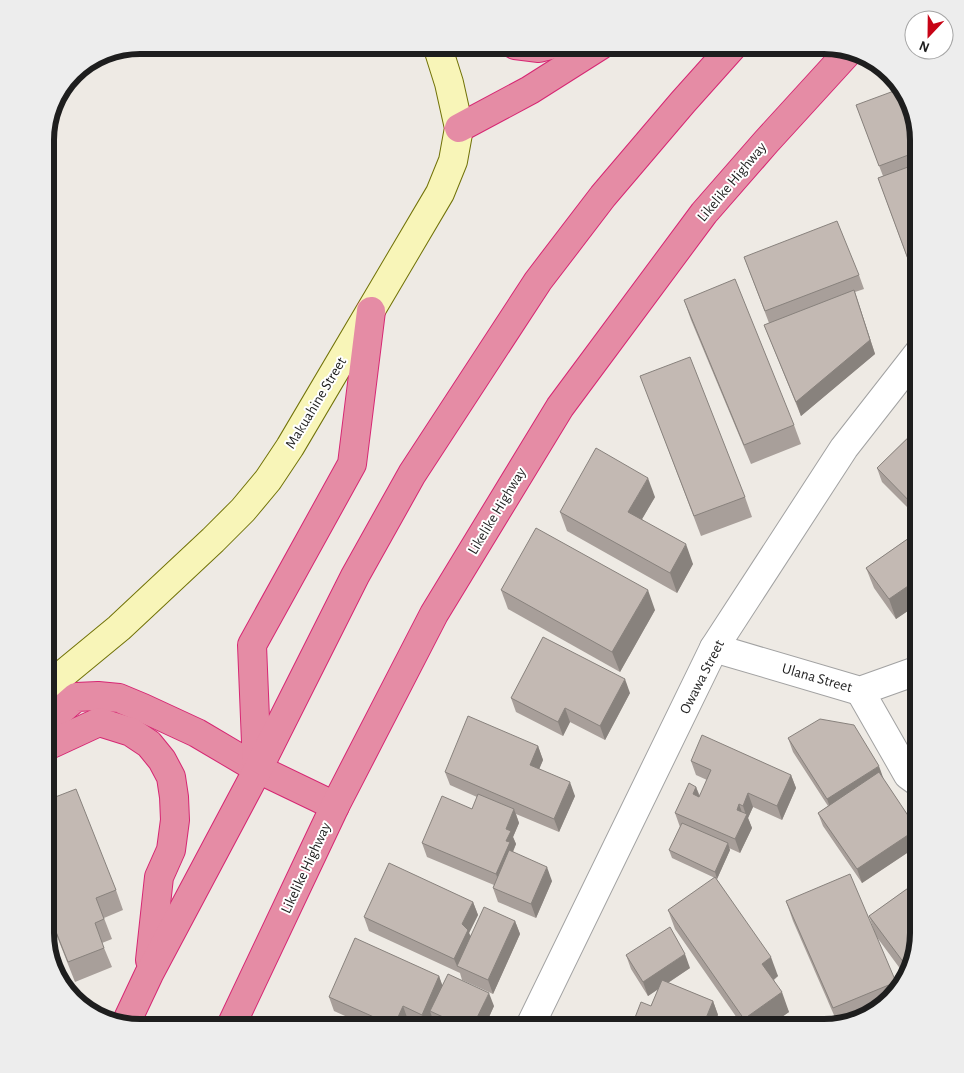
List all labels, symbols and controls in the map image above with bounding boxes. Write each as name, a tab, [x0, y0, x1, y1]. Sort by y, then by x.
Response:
north arrow	[904, 10, 954, 60]
text: N	[917, 38, 932, 54]
street label: Likelike Highway	[695, 139, 770, 225]
street label: Makuahine Street	[283, 354, 349, 451]
street label: Likelike Highway	[465, 464, 529, 557]
street label: Owawa Street	[677, 637, 727, 716]
street label: Ulana Street	[780, 661, 854, 695]
street label: Likelike Highway	[278, 820, 334, 916]

